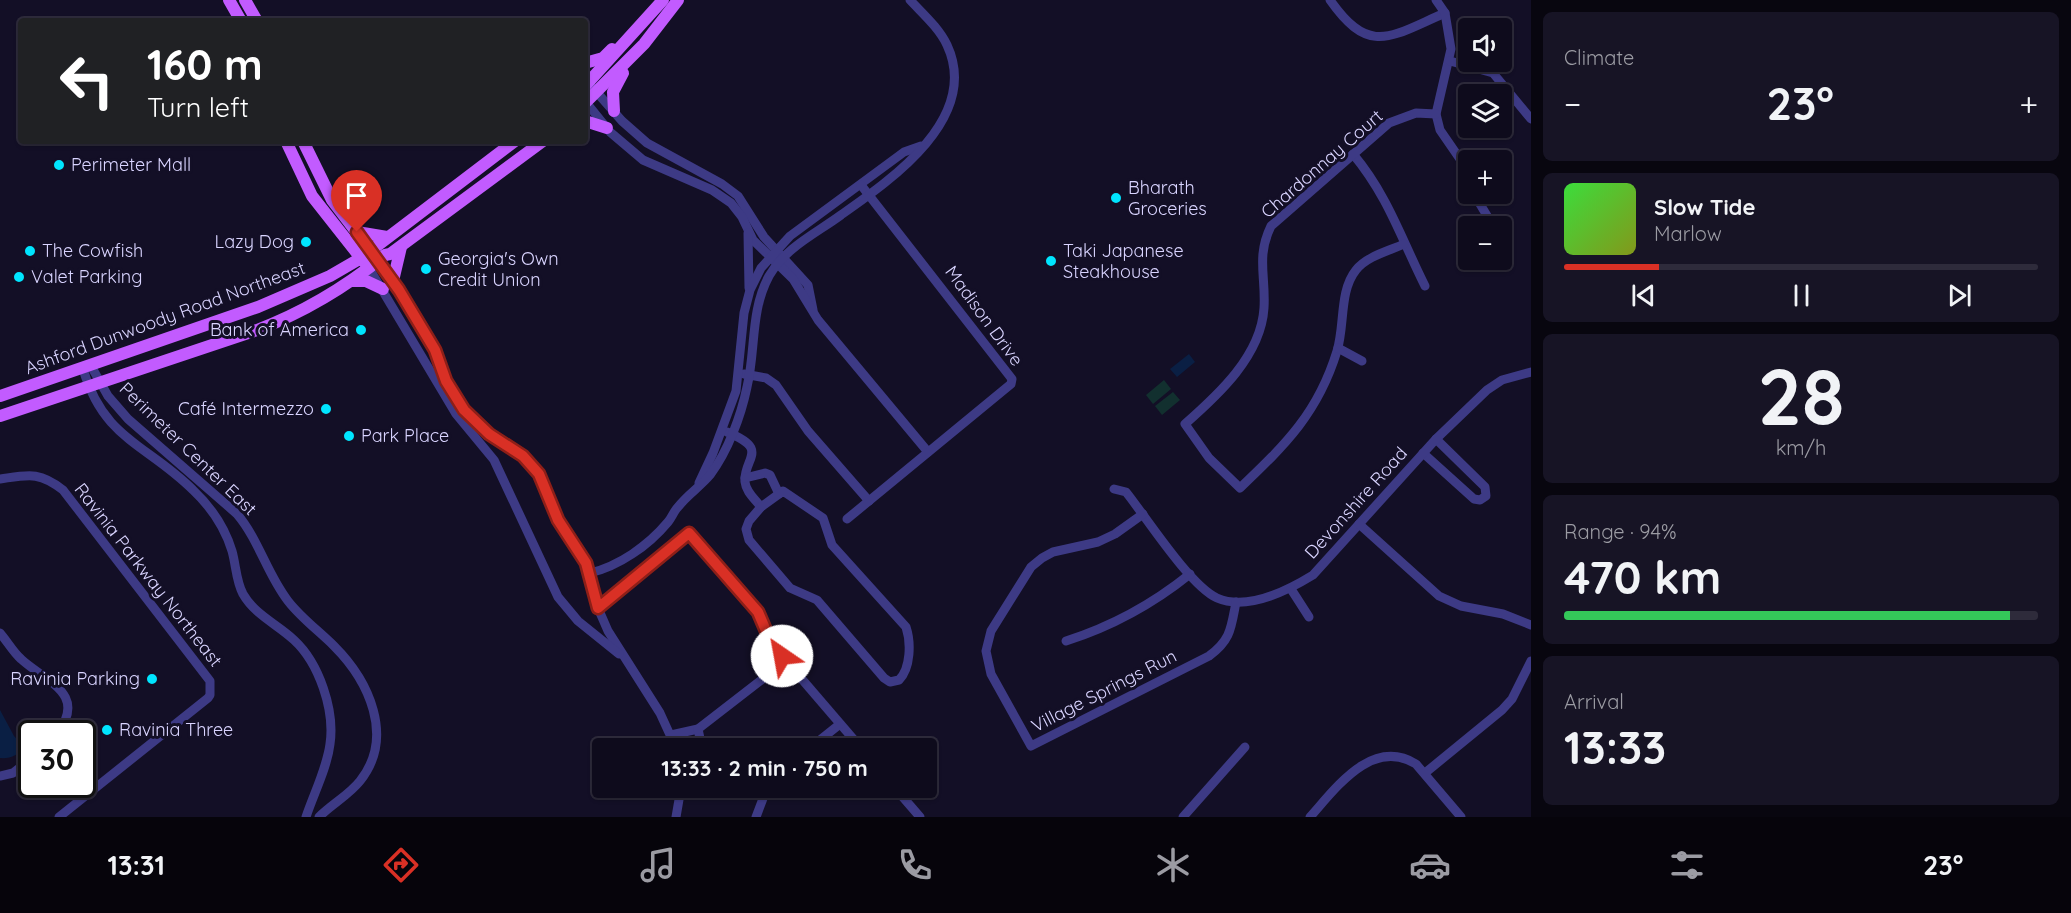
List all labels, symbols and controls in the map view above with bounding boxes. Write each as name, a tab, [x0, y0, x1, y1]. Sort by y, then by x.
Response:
map controls	[1458, 18, 1512, 270]
button: sound	[1458, 18, 1512, 72]
text: 160 m	[147, 38, 263, 91]
icon: left	[48, 42, 126, 120]
text: Climate	[1564, 45, 1634, 70]
text: 23°	[1767, 75, 1834, 131]
text: −	[1564, 83, 1581, 124]
text: +	[2019, 83, 2038, 124]
button: layers	[1458, 84, 1512, 138]
text: Turn left	[147, 90, 249, 124]
street label: Chardonnay Court	[1256, 104, 1387, 223]
button: +	[1458, 150, 1512, 204]
place label: Perimeter Mall	[71, 153, 191, 176]
marker: Perimeter Mall	[52, 158, 66, 172]
pin	[331, 170, 382, 232]
place label: Bharath Groceries	[1128, 176, 1207, 220]
icon: arrive	[340, 179, 373, 212]
marker: Bharath Groceries	[1109, 191, 1123, 205]
text: Slow Tide	[1654, 193, 1755, 221]
button: −	[1458, 216, 1512, 270]
text: Marlow	[1654, 221, 1722, 246]
place label: Lazy Dog	[215, 230, 294, 253]
marker: Lazy Dog	[299, 235, 313, 249]
place label: The Cowfish	[42, 239, 143, 262]
place label: Taki Japanese Steakhouse	[1063, 239, 1184, 283]
marker: The Cowfish	[23, 244, 37, 258]
place label: Georgia's Own Credit Union	[438, 247, 559, 291]
marker: Taki Japanese Steakhouse	[1044, 254, 1058, 268]
street label: Ashford Dunwoody Road Northeast	[21, 256, 308, 379]
street label: Madison Drive	[940, 261, 1029, 370]
marker: Georgia's Own Credit Union	[419, 262, 433, 276]
place label: Valet Parking	[31, 265, 142, 288]
marker: Valet Parking	[12, 270, 26, 284]
icon: previous	[1627, 279, 1660, 312]
icon: pause	[1785, 279, 1818, 312]
icon: next	[1943, 279, 1976, 312]
place label: Bank of America	[210, 318, 349, 341]
marker: Bank of America	[354, 323, 368, 337]
text: 28	[1757, 347, 1845, 445]
street label: Perimeter Center East	[115, 377, 262, 520]
place label: Café Intermezzo	[178, 397, 314, 420]
marker: Café Intermezzo	[319, 402, 333, 416]
place label: Park Place	[361, 424, 449, 447]
marker: Park Place	[342, 429, 356, 443]
text: km/h	[1776, 435, 1826, 460]
street label: Devonshire Road	[1299, 442, 1412, 563]
street label: Ravinia Parkway Northeast	[69, 478, 227, 671]
text: Range · 94%	[1564, 519, 1677, 544]
text: 470 km	[1564, 549, 1721, 605]
position arrow	[750, 624, 814, 688]
street label: Village Springs Run	[1027, 644, 1180, 737]
place label: Ravinia Parking	[10, 667, 140, 690]
marker: Ravinia Parking	[145, 672, 159, 686]
text: Arrival	[1564, 689, 1624, 714]
place label: Ravinia Three	[119, 718, 233, 741]
text: 13:33	[1564, 719, 1666, 775]
speed limit sign: 30	[18, 720, 96, 798]
marker: Ravinia Three	[100, 723, 114, 737]
text: 13:33 · 2 min · 750 m	[661, 754, 868, 782]
icon: directions	[380, 844, 422, 886]
icon: music	[637, 844, 679, 886]
icon: phone	[894, 844, 936, 886]
icon: climate	[1152, 844, 1194, 886]
icon: car	[1409, 844, 1451, 886]
icon: filters	[1666, 844, 1708, 886]
text: 13:31	[108, 848, 165, 882]
text: 23°	[1923, 848, 1963, 882]

